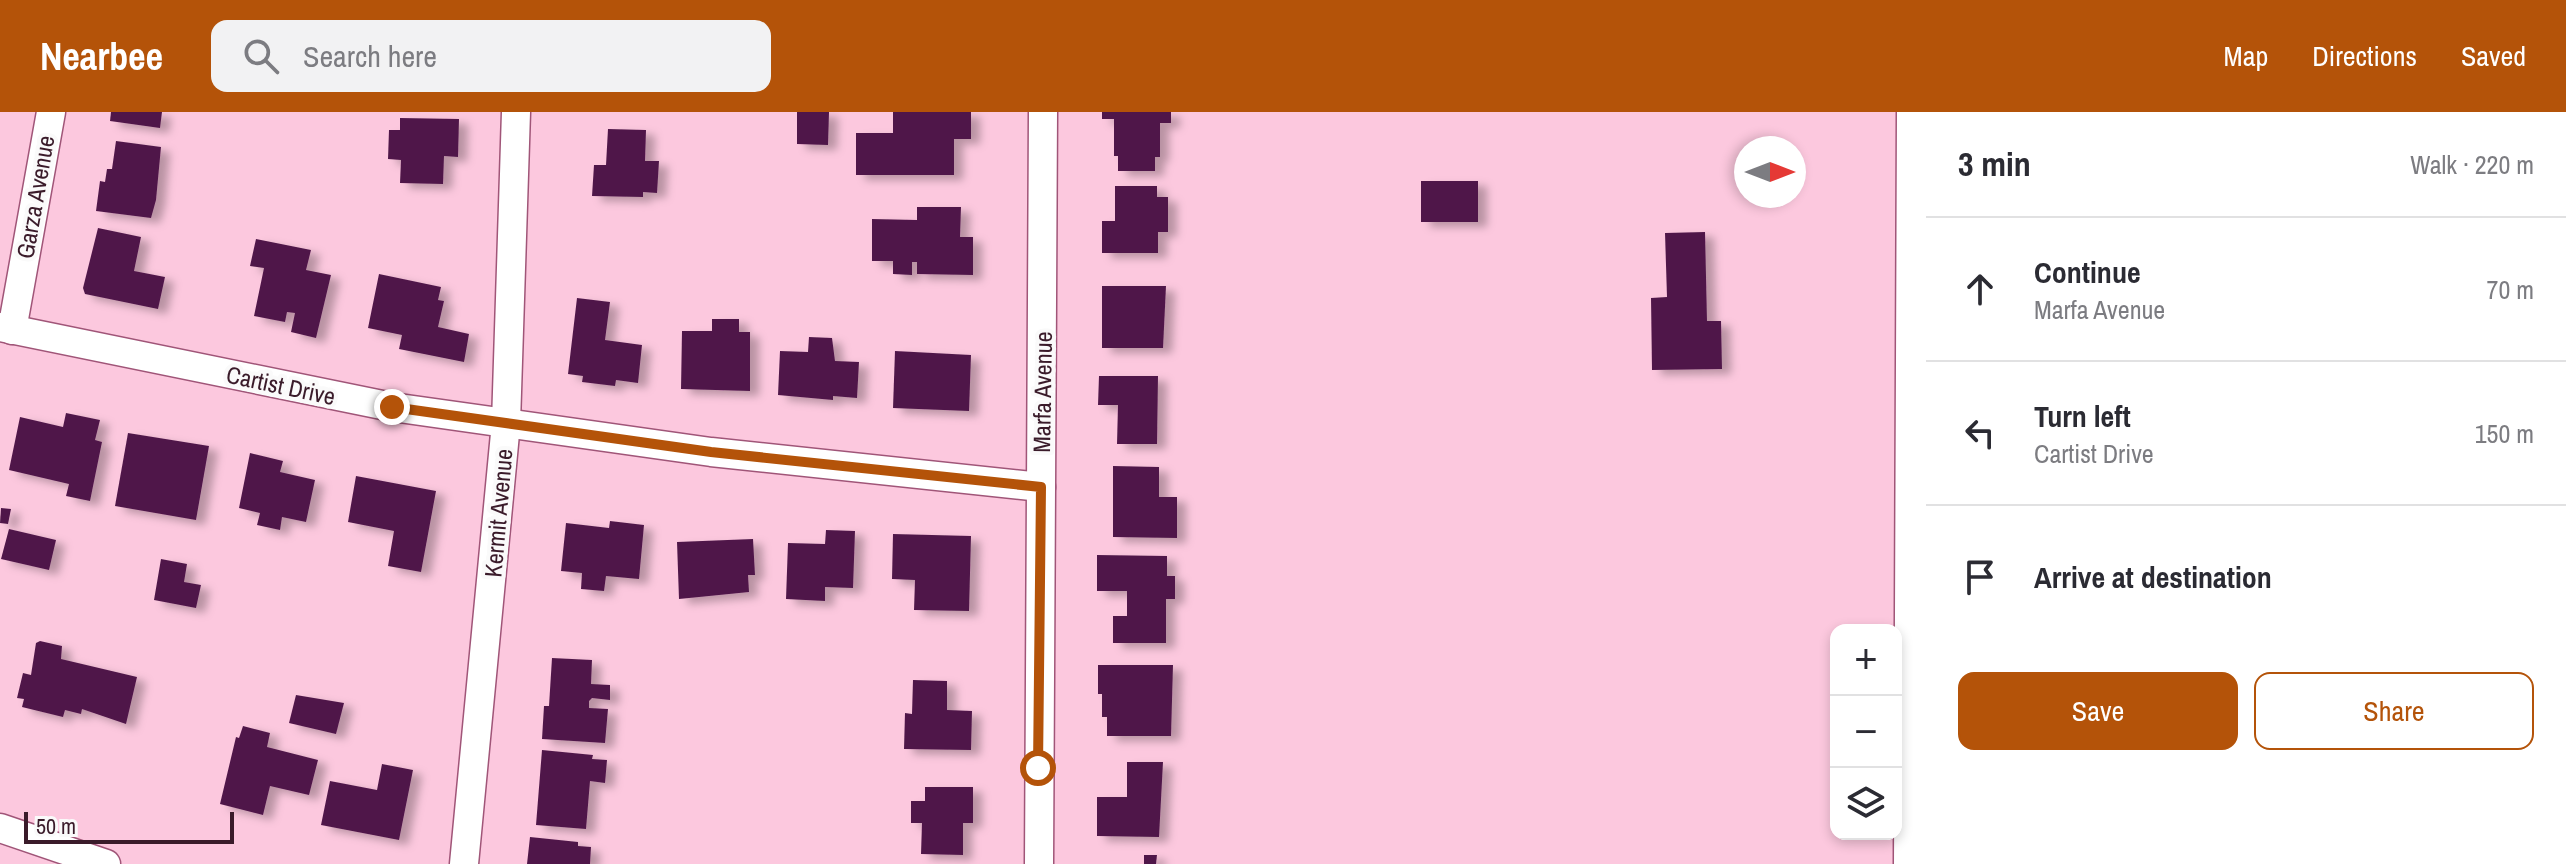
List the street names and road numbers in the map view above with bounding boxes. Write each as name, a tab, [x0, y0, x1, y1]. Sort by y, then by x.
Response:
street label: Garza Avenue	[8, 133, 62, 261]
street label: Marfa Avenue	[1025, 331, 1059, 453]
street label: Cartist Drive	[224, 358, 338, 412]
street label: Kermit Avenue	[476, 447, 520, 579]

